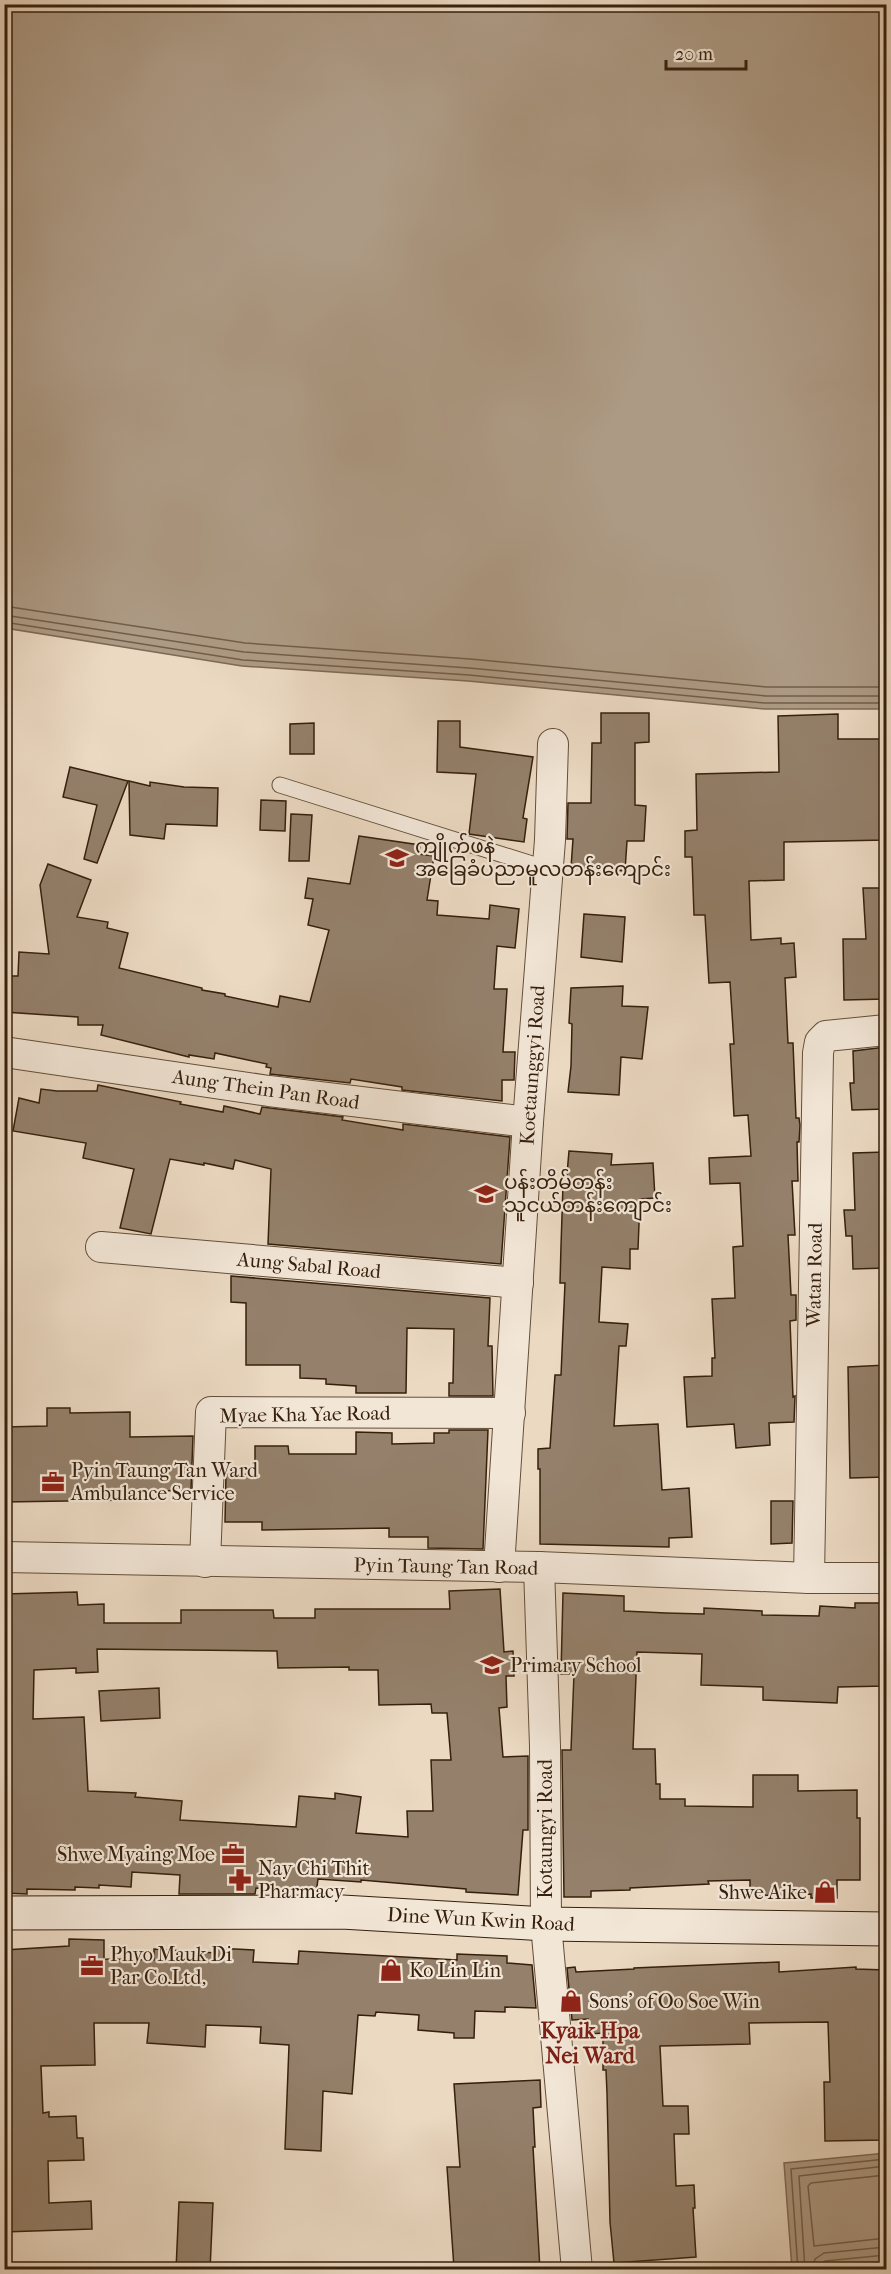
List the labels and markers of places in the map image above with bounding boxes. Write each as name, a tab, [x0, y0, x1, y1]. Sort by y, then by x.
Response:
place label: ကျိုက်ဖနဲ အခြေခံပညာမူလတန်းကျောင်း	[415, 832, 671, 886]
school or university icon: ကျိုက်ဖနဲ အခြေခံပညာမူလတန်းကျောင်း	[384, 845, 410, 871]
place label: ပန်းတိမ်တန်း သူငယ်တန်းကျောင်း	[504, 1168, 672, 1222]
school or university icon: ပန်းတိမ်တန်း သူငယ်တန်းကျောင်း	[473, 1181, 499, 1207]
place label: Pyin Taung Tan Ward Ambulance Service	[70, 1459, 259, 1505]
office icon: Pyin Taung Tan Ward Ambulance Service	[40, 1469, 66, 1495]
school or university icon: Primary School	[479, 1652, 505, 1678]
place label: Primary School	[510, 1654, 642, 1677]
office icon: Shwe Myaing Moe	[220, 1841, 246, 1867]
place label: Shwe Myaing Moe	[57, 1843, 215, 1866]
place label: Nay Chi Thit Pharmacy	[258, 1857, 370, 1903]
pharmacy icon: Nay Chi Thit Pharmacy	[227, 1867, 253, 1893]
shop icon: Shwe Aike	[812, 1879, 838, 1905]
place label: Shwe Aike	[718, 1881, 807, 1904]
place label: Phyo Mauk Di Par Co.Ltd,	[110, 1943, 232, 1989]
office icon: Phyo Mauk Di Par Co.Ltd,	[79, 1953, 105, 1979]
shop icon: Ko Lin Lin	[378, 1957, 404, 1983]
place label: Ko Lin Lin	[409, 1959, 501, 1982]
shop icon: Sons' of Oo Soe Win	[558, 1988, 584, 2014]
place label: Sons' of Oo Soe Win	[589, 1990, 760, 2013]

